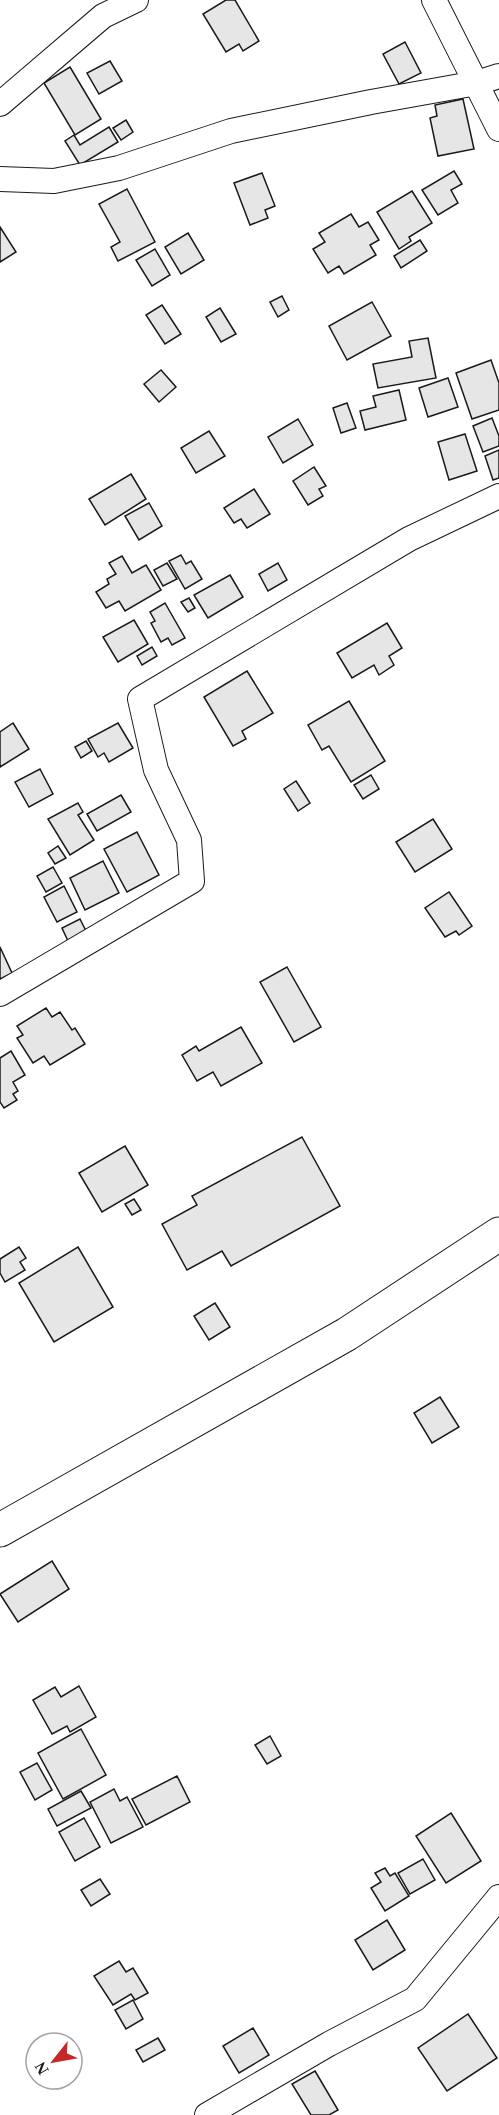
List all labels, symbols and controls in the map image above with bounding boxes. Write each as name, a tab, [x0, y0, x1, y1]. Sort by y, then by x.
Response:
north arrow	[24, 2031, 84, 2091]
text: N	[31, 2059, 52, 2078]

